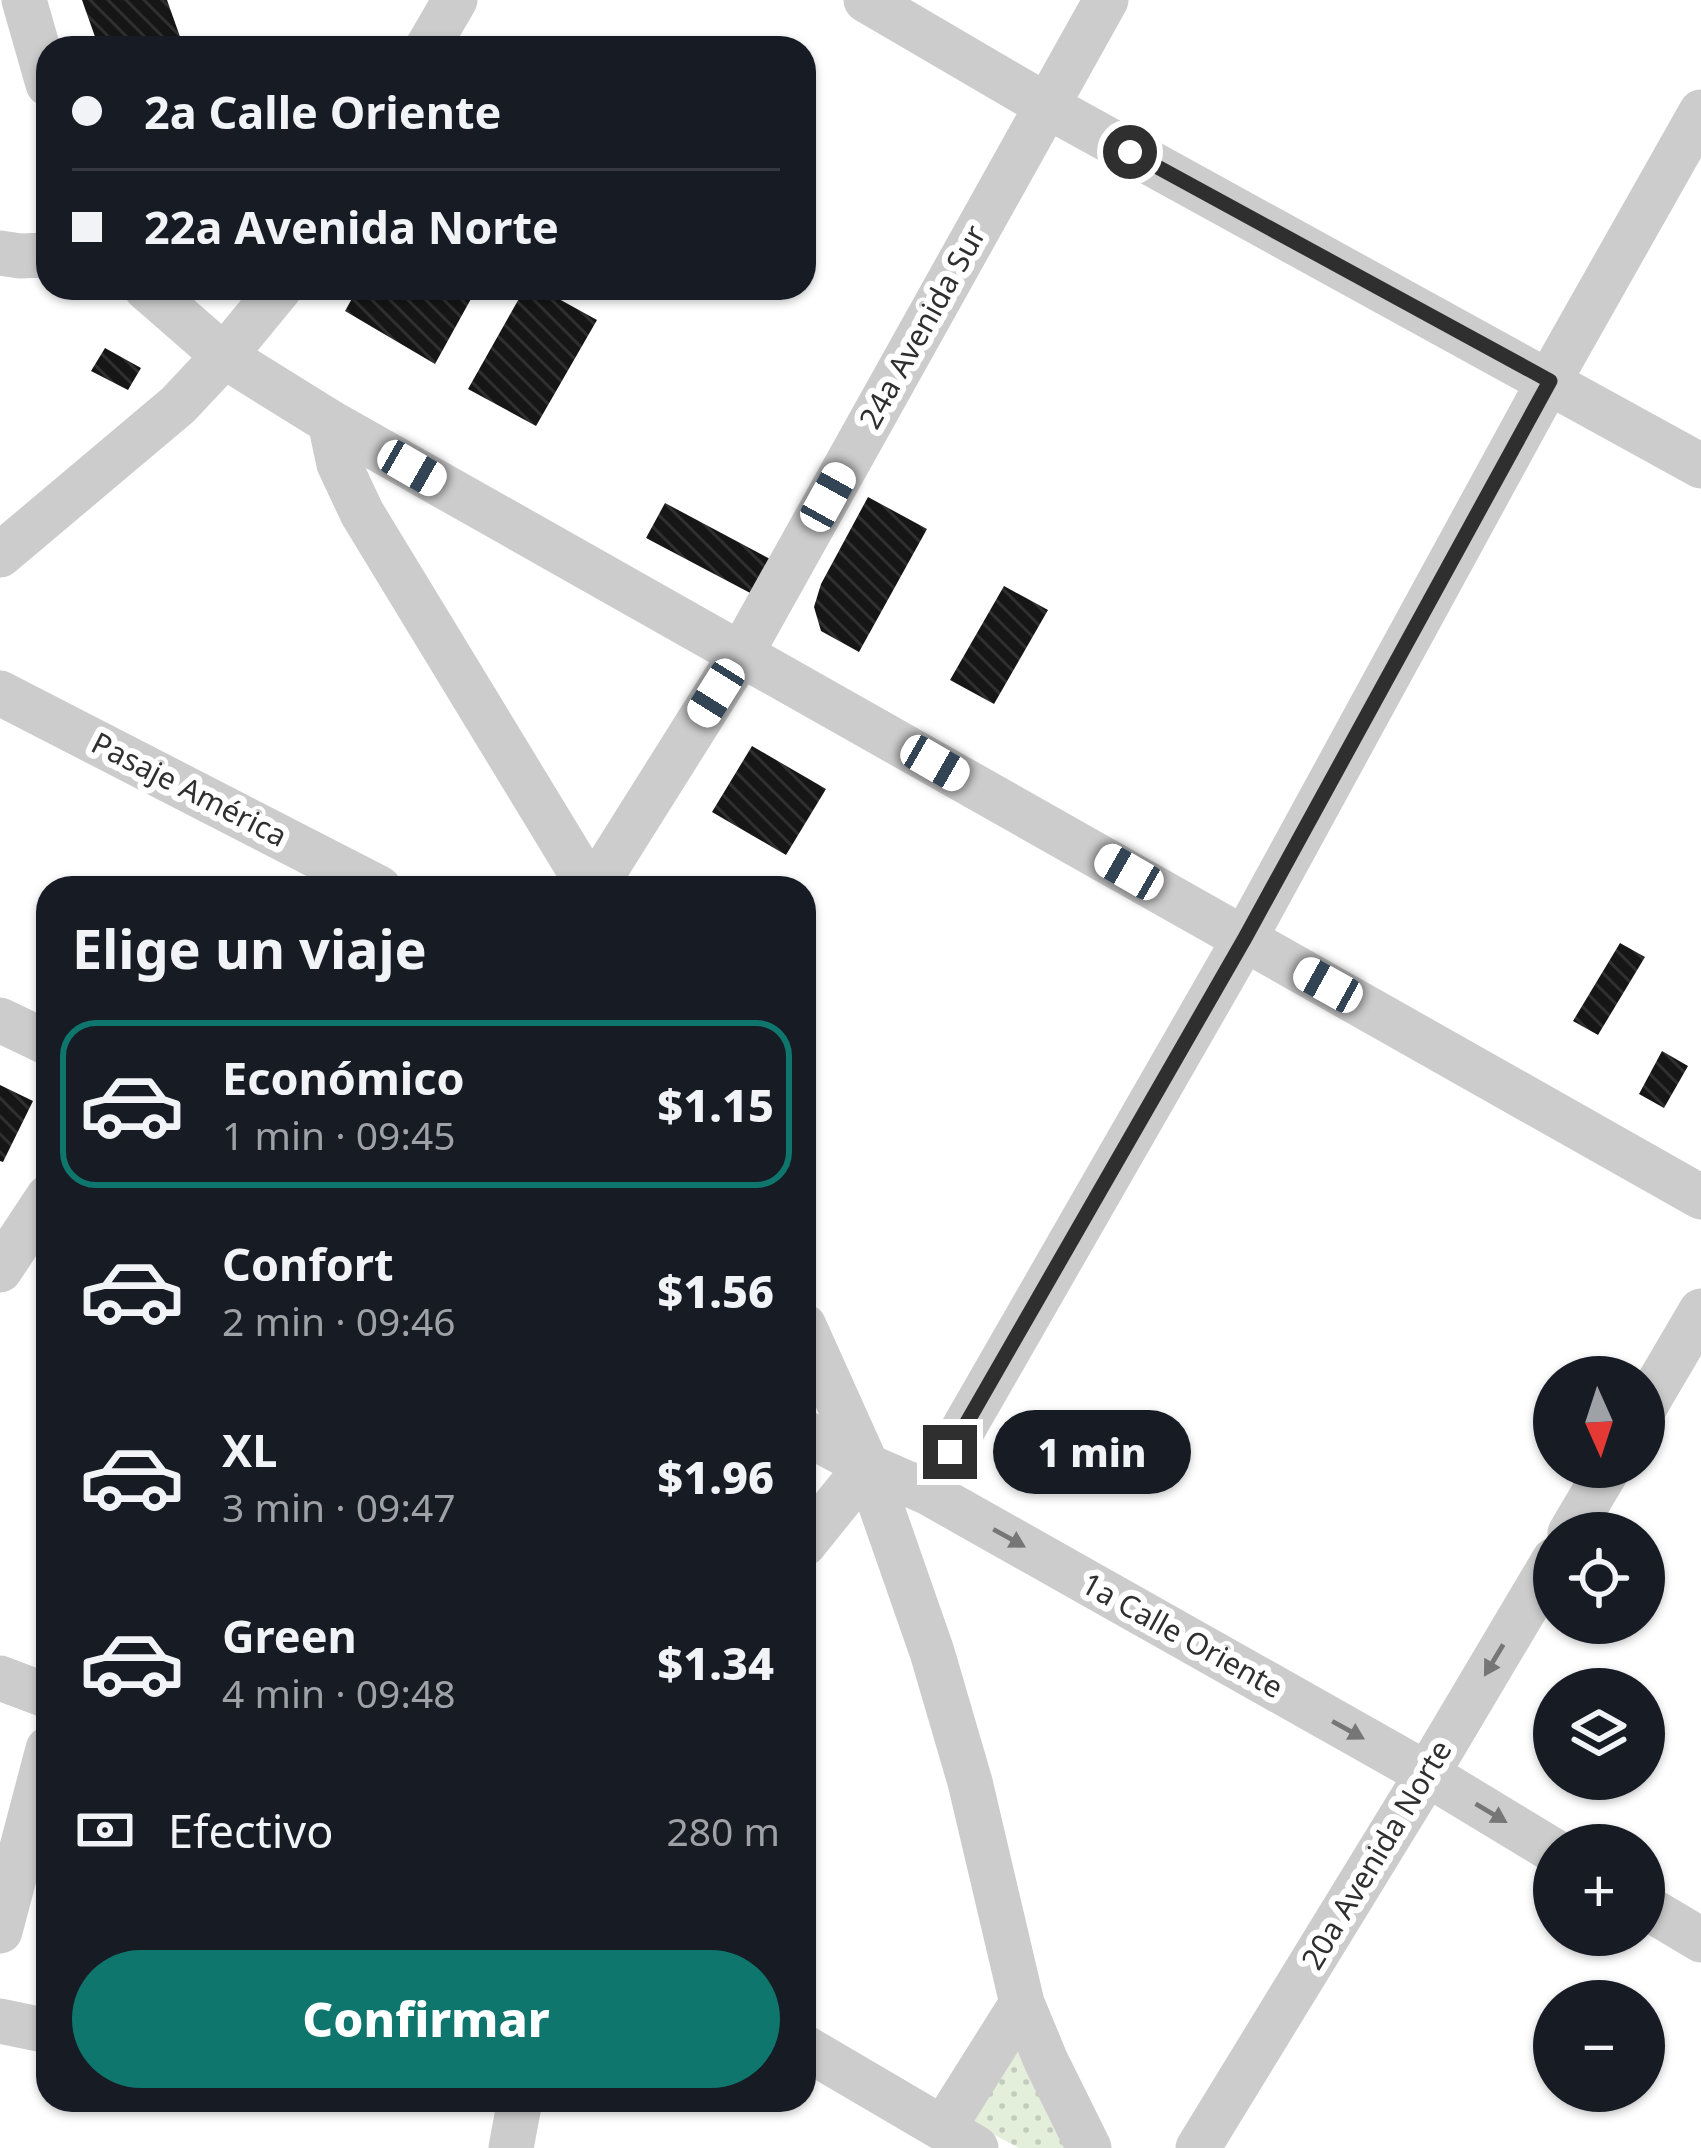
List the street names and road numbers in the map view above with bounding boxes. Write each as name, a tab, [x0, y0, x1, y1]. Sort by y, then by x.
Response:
street label: 24a Avenida Sur	[849, 217, 995, 436]
street label: Pasaje América	[85, 722, 294, 856]
street label: 1a Calle Oriente	[1075, 1562, 1291, 1707]
street label: 20a Avenida Norte	[1291, 1732, 1460, 1977]

